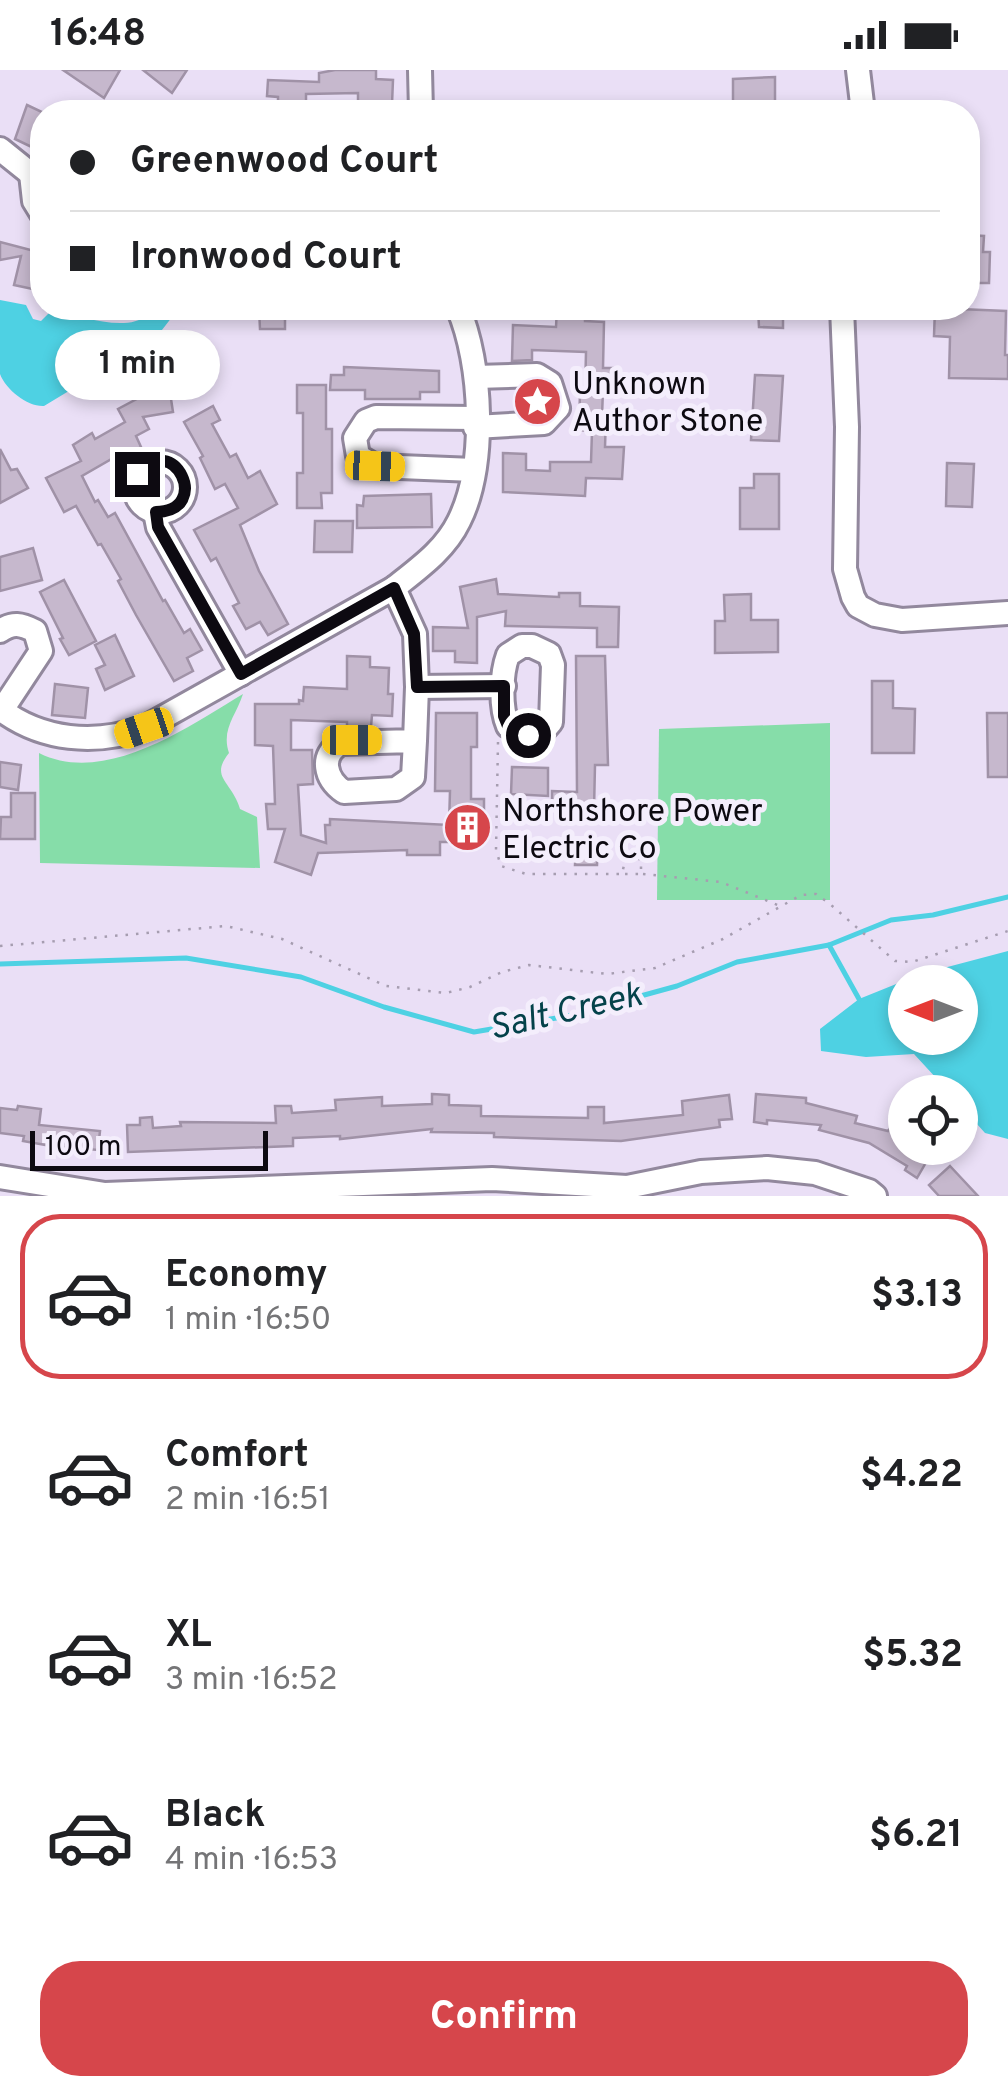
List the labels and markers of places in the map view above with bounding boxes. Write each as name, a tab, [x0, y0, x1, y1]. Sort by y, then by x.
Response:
place label: Unknown Author Stone	[572, 366, 763, 443]
place icon: Unknown Author Stone	[511, 375, 563, 427]
place label: Northshore Power Electric Co	[502, 793, 763, 870]
building icon: Northshore Power Electric Co	[441, 802, 493, 854]

